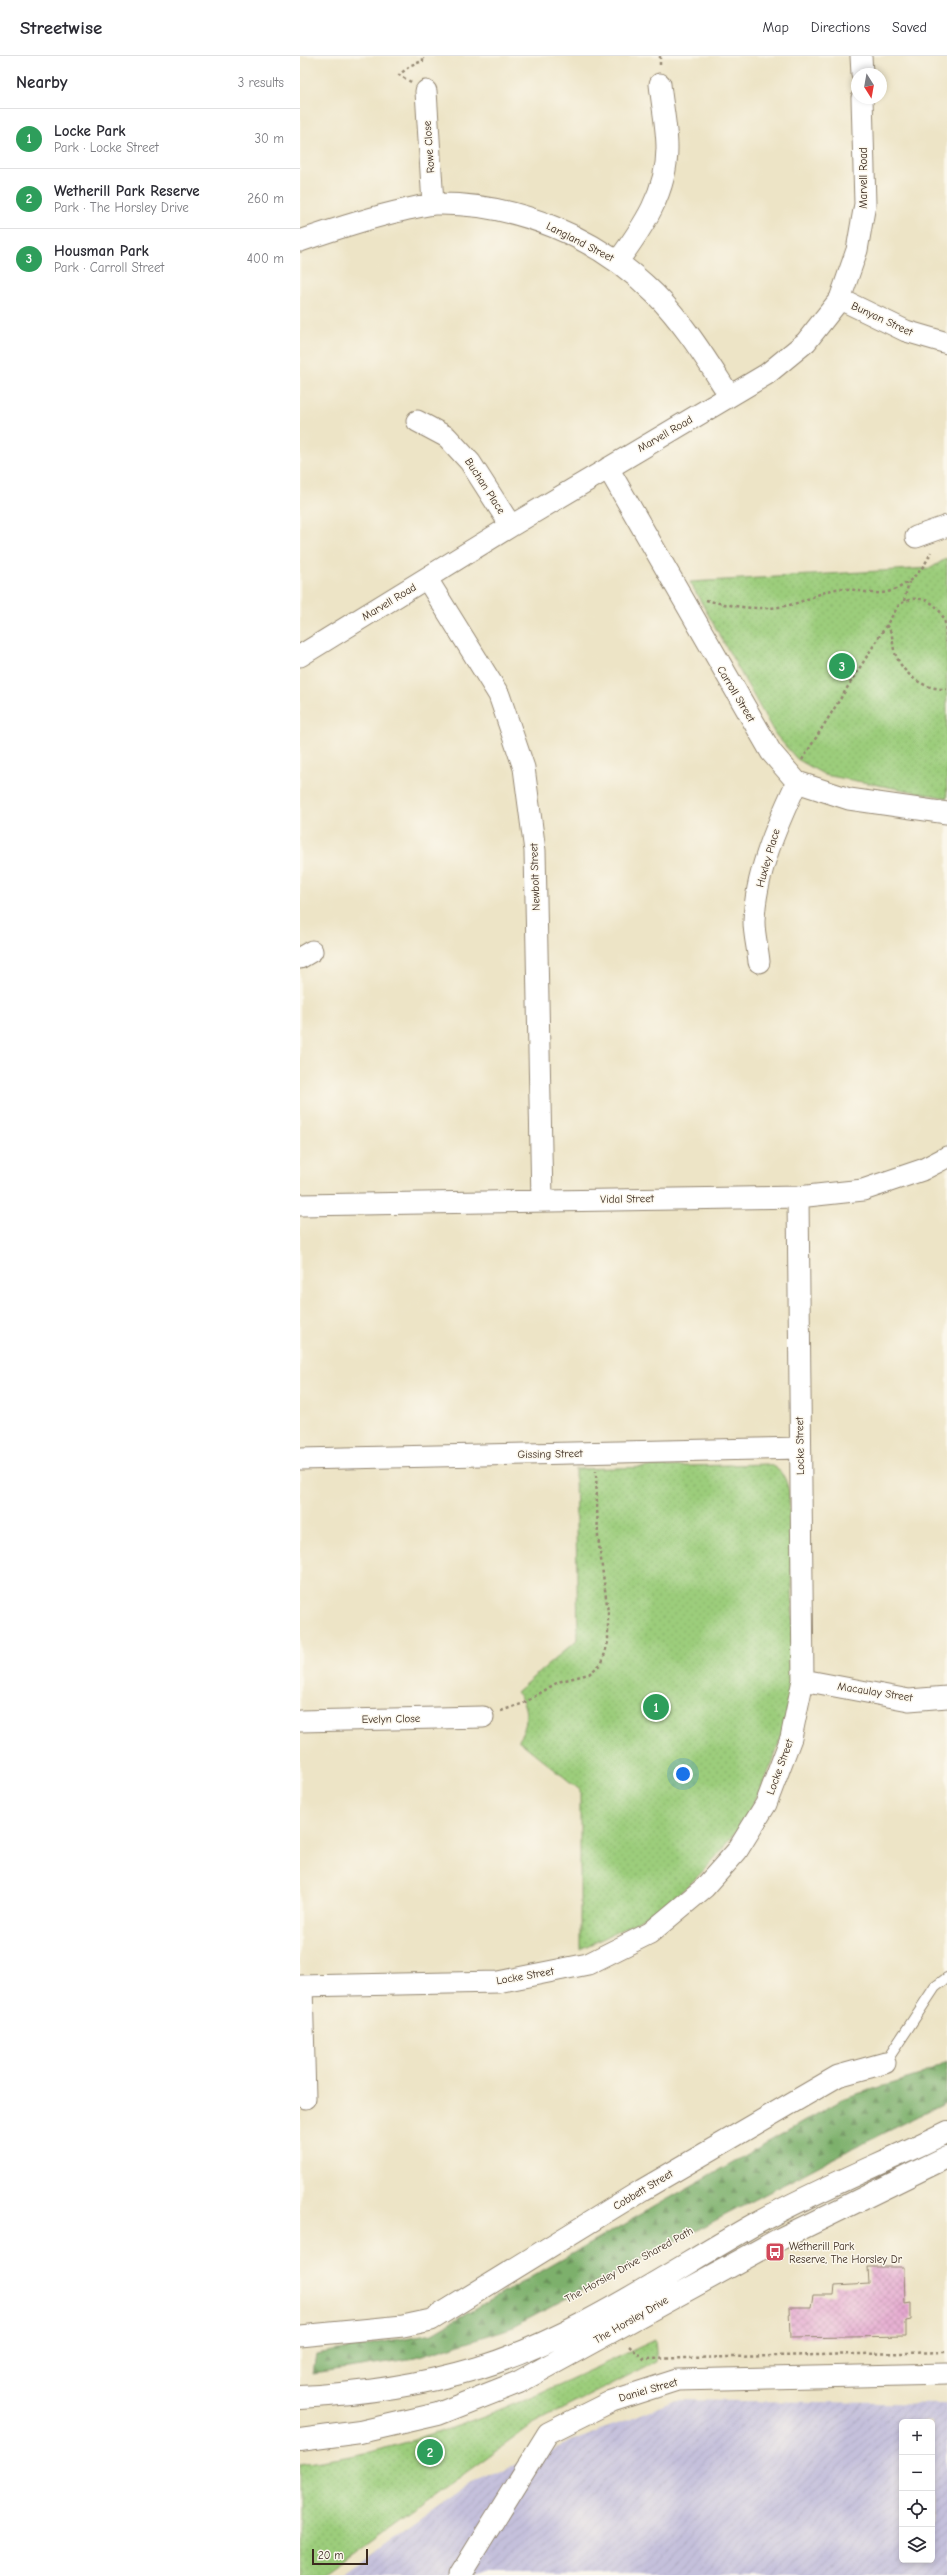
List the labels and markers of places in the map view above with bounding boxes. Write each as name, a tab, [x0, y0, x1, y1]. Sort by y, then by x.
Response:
pin: 3	[829, 651, 855, 681]
pin: 1	[643, 1692, 669, 1722]
place label: Wetherill Park Reserve, The Horsley Dr	[789, 2240, 903, 2266]
bus stop icon: Wetherill Park Reserve, The Horsley Dr	[764, 2241, 786, 2263]
pin: 2	[417, 2437, 443, 2467]

